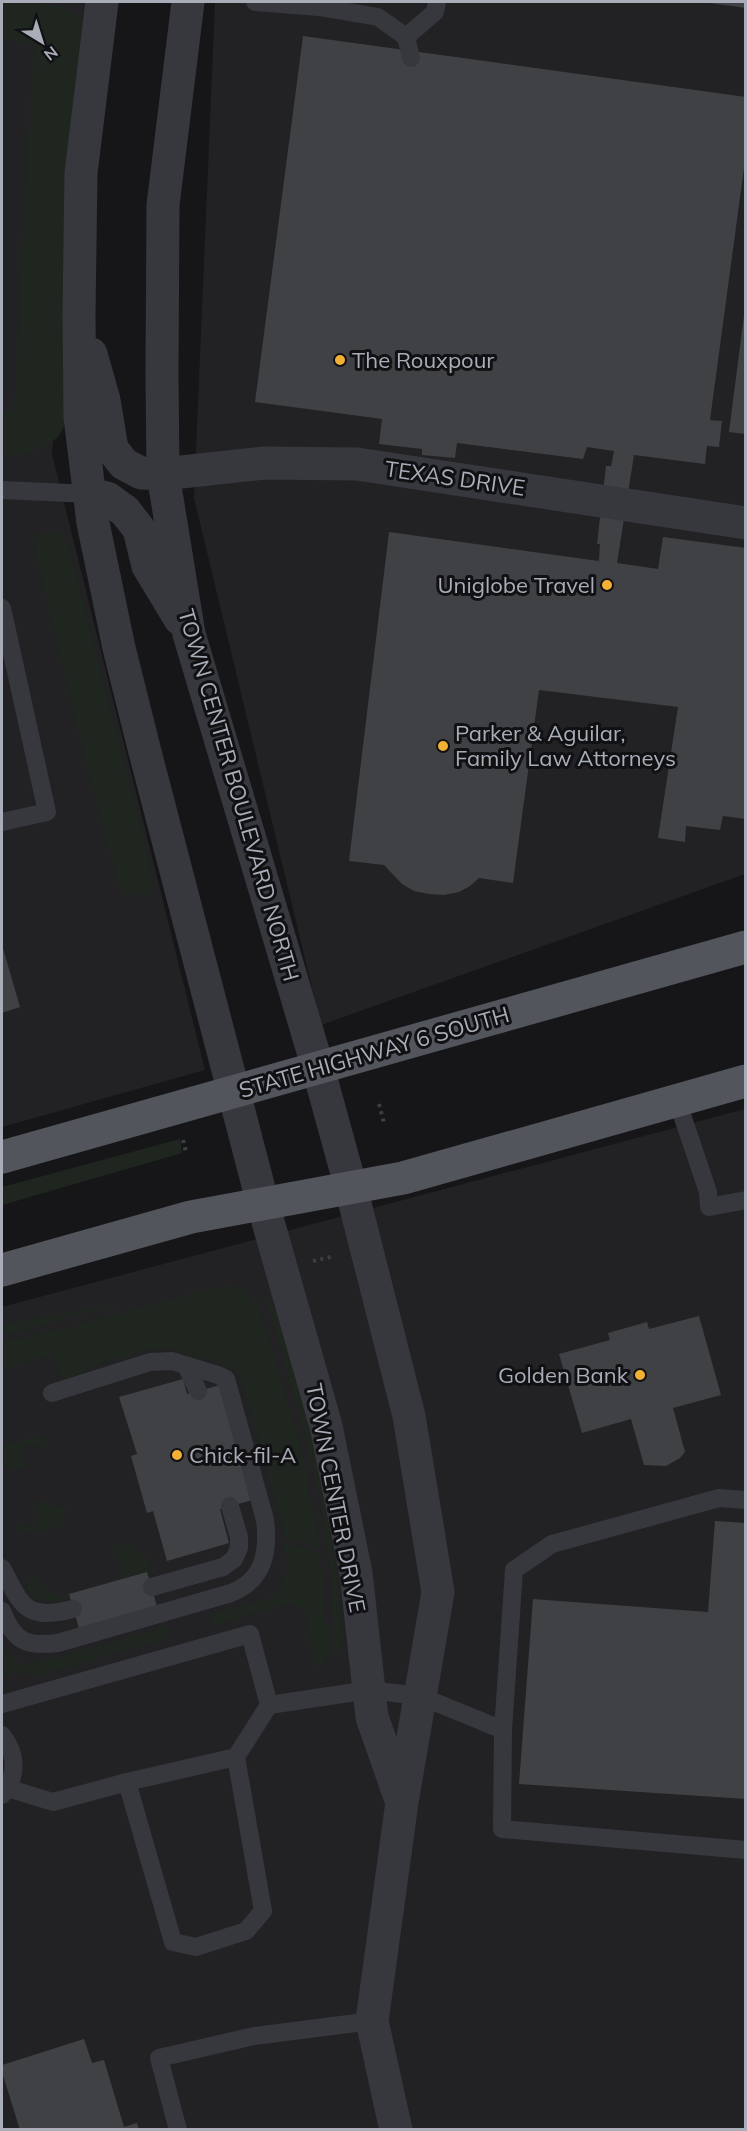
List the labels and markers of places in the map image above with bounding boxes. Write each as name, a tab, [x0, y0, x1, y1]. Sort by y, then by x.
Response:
place label: The Rouxpour	[352, 346, 494, 374]
marker: The Rouxpour	[333, 353, 347, 367]
place label: Uniglobe Travel	[438, 571, 595, 599]
marker: Uniglobe Travel	[600, 578, 614, 592]
place label: Parker & Aguilar, Family Law Attorneys	[455, 719, 676, 772]
marker: Parker & Aguilar, Family Law Attorneys	[436, 739, 450, 753]
place label: Golden Bank	[498, 1361, 629, 1389]
marker: Golden Bank	[633, 1368, 647, 1382]
place label: Chick-fil-A	[189, 1441, 296, 1469]
marker: Chick-fil-A	[170, 1448, 184, 1462]

